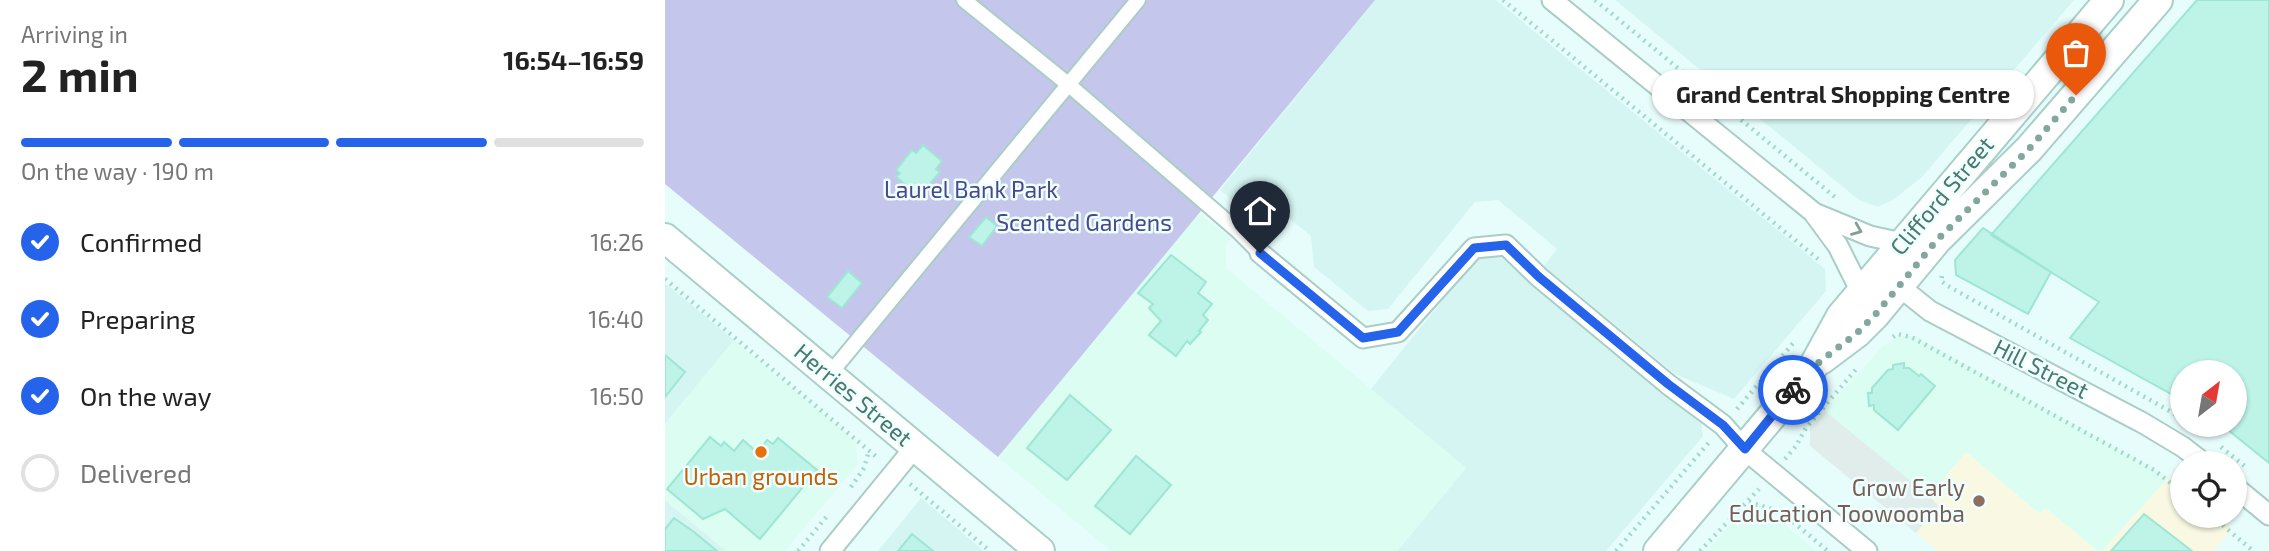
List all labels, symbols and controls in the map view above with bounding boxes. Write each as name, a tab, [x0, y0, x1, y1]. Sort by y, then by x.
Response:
text: Arriving in	[21, 20, 128, 48]
pin	[2046, 23, 2106, 95]
icon: bag	[2057, 34, 2095, 72]
text: 16:54–16:59	[503, 44, 644, 75]
text: 2 min	[21, 46, 139, 101]
callout: Grand Central Shopping Centre	[1653, 70, 2034, 119]
text: Grand Central Shopping Centre	[1676, 80, 2010, 108]
street label: Clifford Street	[1884, 130, 1999, 260]
text: On the way · 190 m	[21, 157, 214, 185]
park label: Laurel Bank Park	[884, 175, 1058, 203]
pin	[1230, 181, 1290, 253]
icon: home	[1241, 192, 1279, 230]
park label: Scented Gardens	[996, 208, 1172, 236]
one-way arrow	[1850, 222, 1862, 236]
icon: check	[21, 223, 59, 261]
text: Confirmed	[80, 226, 203, 257]
text: 16:26	[590, 228, 644, 256]
icon: check	[21, 300, 59, 338]
text: Preparing	[80, 303, 195, 334]
text: 16:40	[588, 305, 644, 333]
street label: Hill Street	[1989, 332, 2094, 404]
street label: Herries Street	[789, 337, 918, 452]
courier	[1758, 355, 1828, 425]
north arrow	[2170, 360, 2247, 438]
map controls	[2170, 360, 2247, 528]
icon: bike	[1774, 371, 1812, 409]
icon: check	[21, 377, 59, 415]
text: On the way	[80, 380, 211, 411]
text: 16:50	[590, 382, 644, 410]
marker: Urban grounds	[753, 444, 769, 460]
button: locate	[2170, 451, 2247, 528]
text: Delivered	[80, 457, 192, 488]
place label: Urban grounds	[684, 462, 838, 490]
place label: Grow Early Education Toowoomba	[1729, 473, 1965, 527]
marker: Grow Early Education Toowoomba	[1971, 493, 1987, 509]

